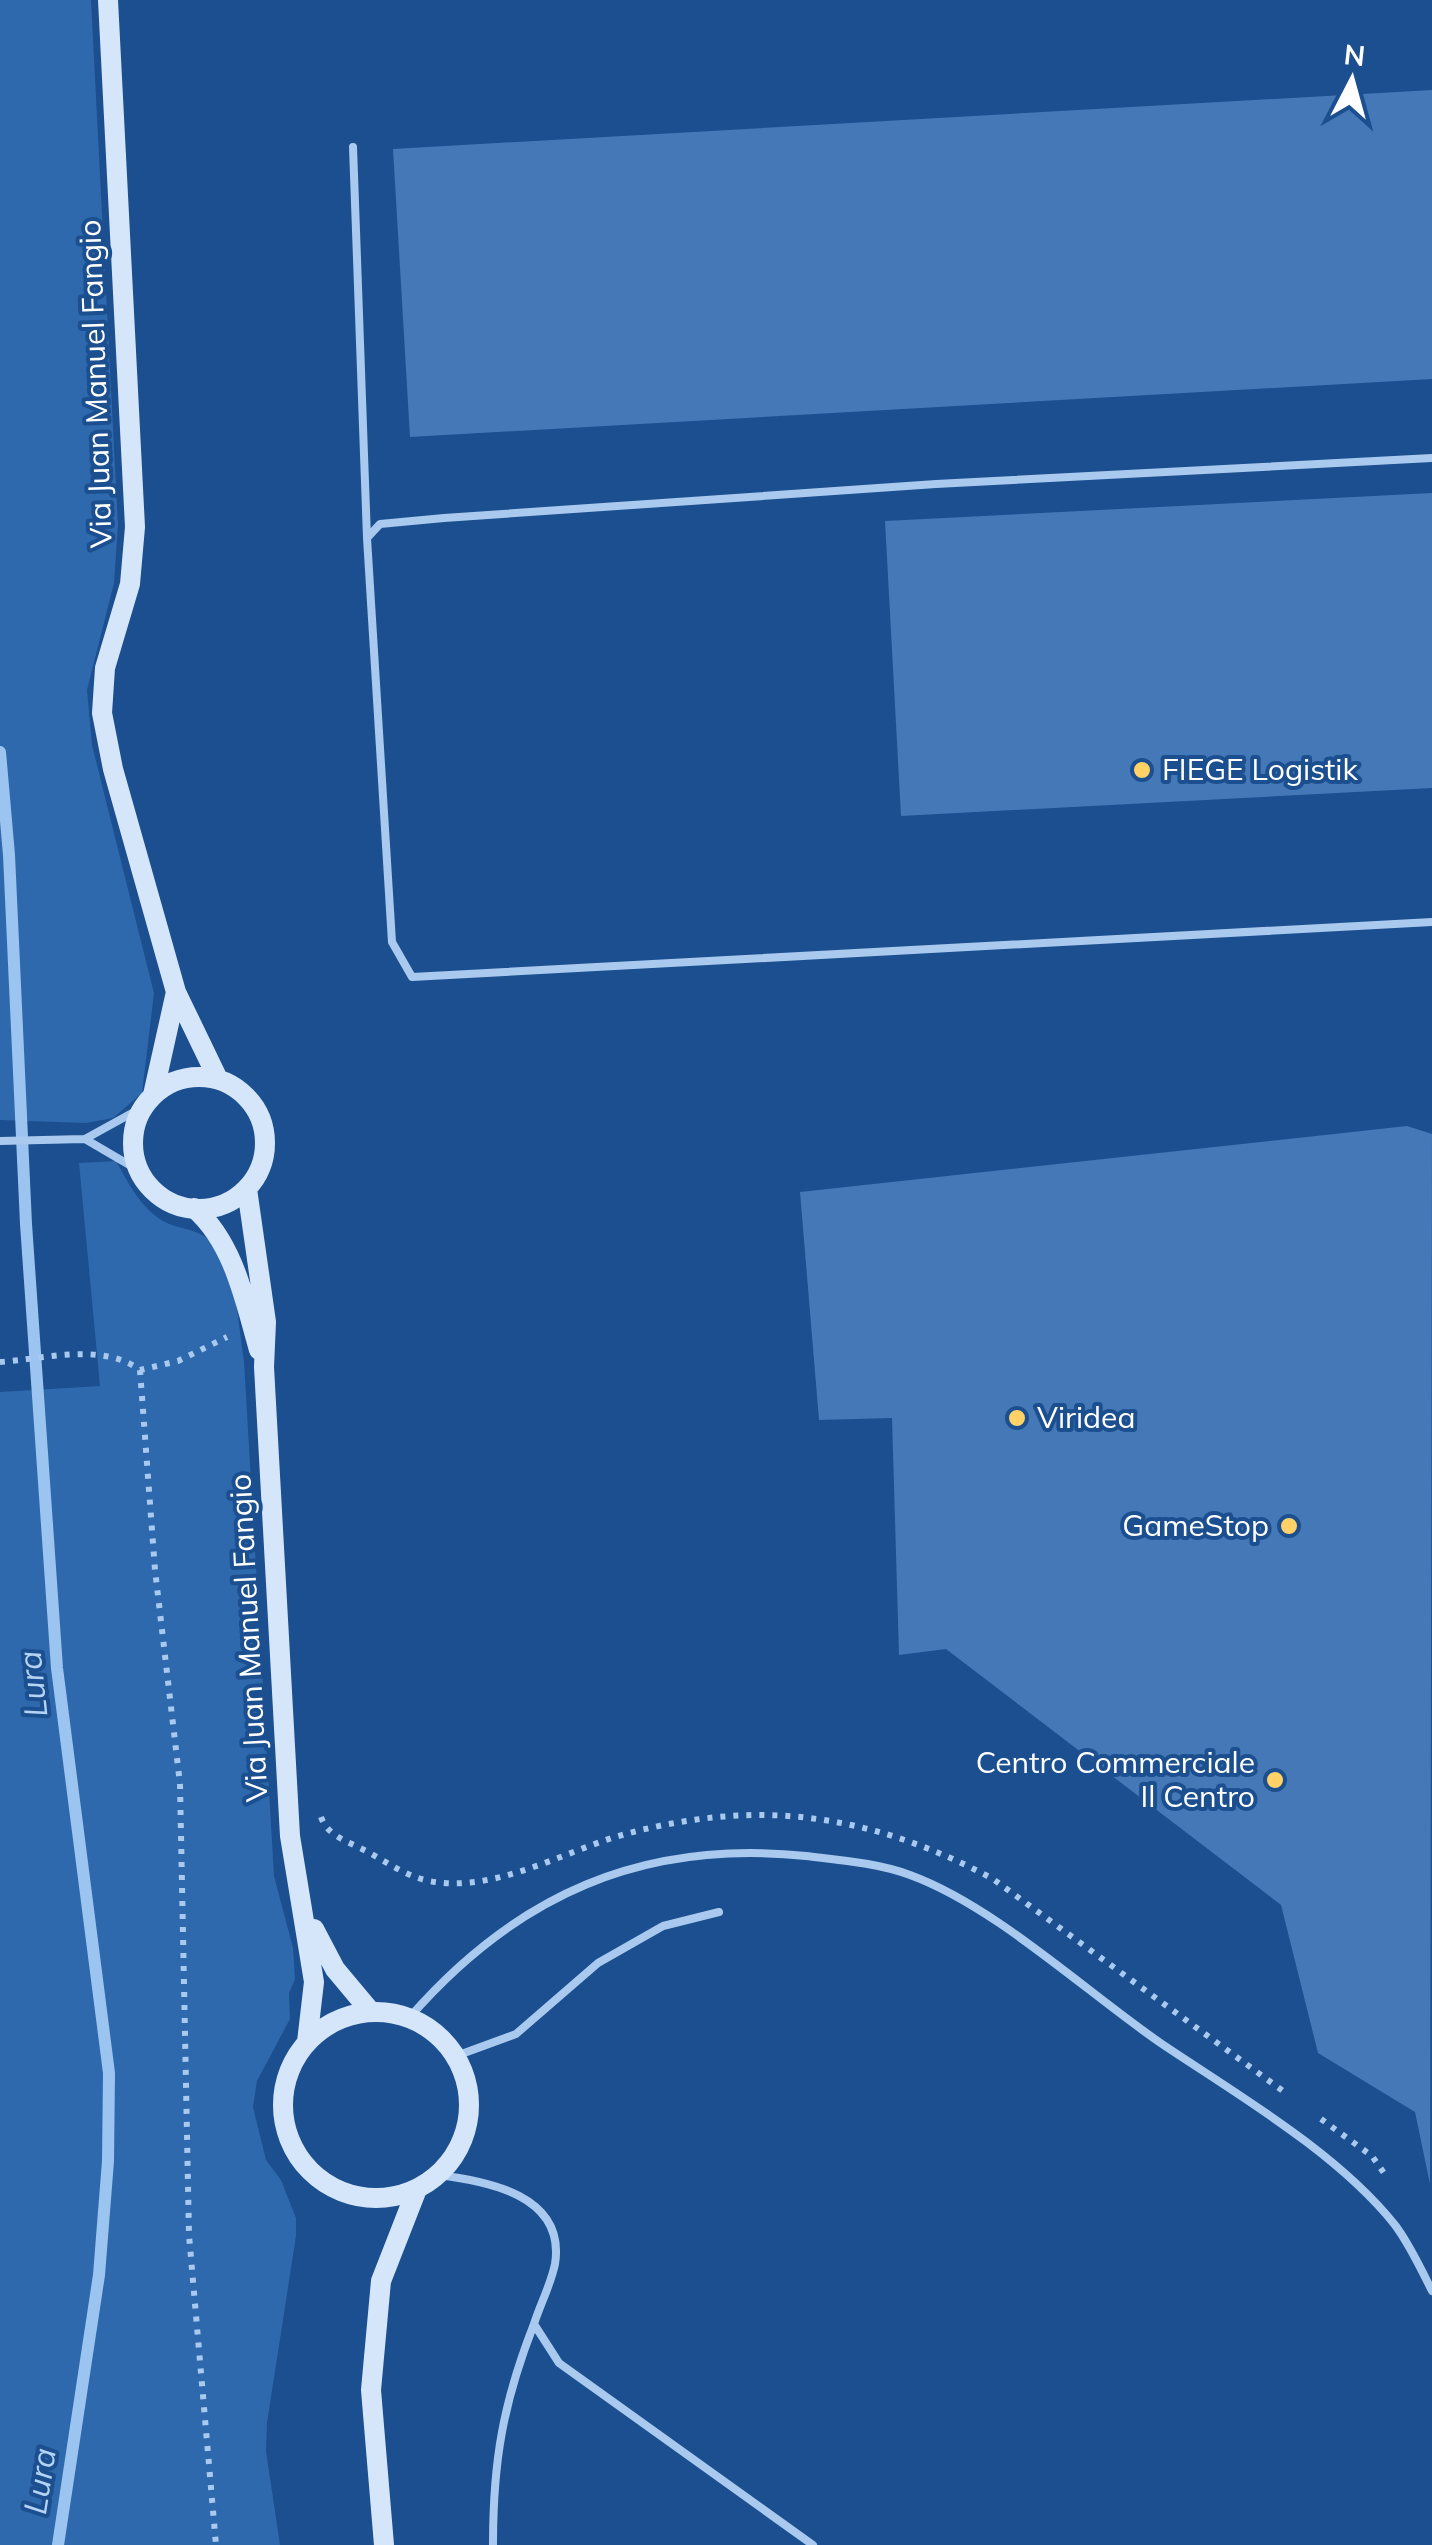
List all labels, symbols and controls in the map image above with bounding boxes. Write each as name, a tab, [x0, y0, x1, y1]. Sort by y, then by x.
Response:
north arrow	[1302, 30, 1402, 130]
text: N	[1342, 36, 1367, 73]
street label: Via Juan Manuel Fangio	[70, 219, 120, 549]
place label: FIEGE Logistik	[1162, 750, 1359, 788]
marker: FIEGE Logistik	[1131, 759, 1153, 781]
place label: Viridea	[1037, 1398, 1135, 1436]
marker: Viridea	[1006, 1407, 1028, 1429]
street label: Via Juan Manuel Fangio	[220, 1473, 276, 1803]
place label: GameStop	[1122, 1506, 1269, 1544]
marker: GameStop	[1278, 1515, 1300, 1537]
water label: Lura	[9, 1649, 55, 1719]
place label: Centro Commerciale Il Centro	[976, 1743, 1255, 1815]
marker: Centro Commerciale Il Centro	[1264, 1769, 1286, 1791]
water label: Lura	[14, 2445, 64, 2517]

